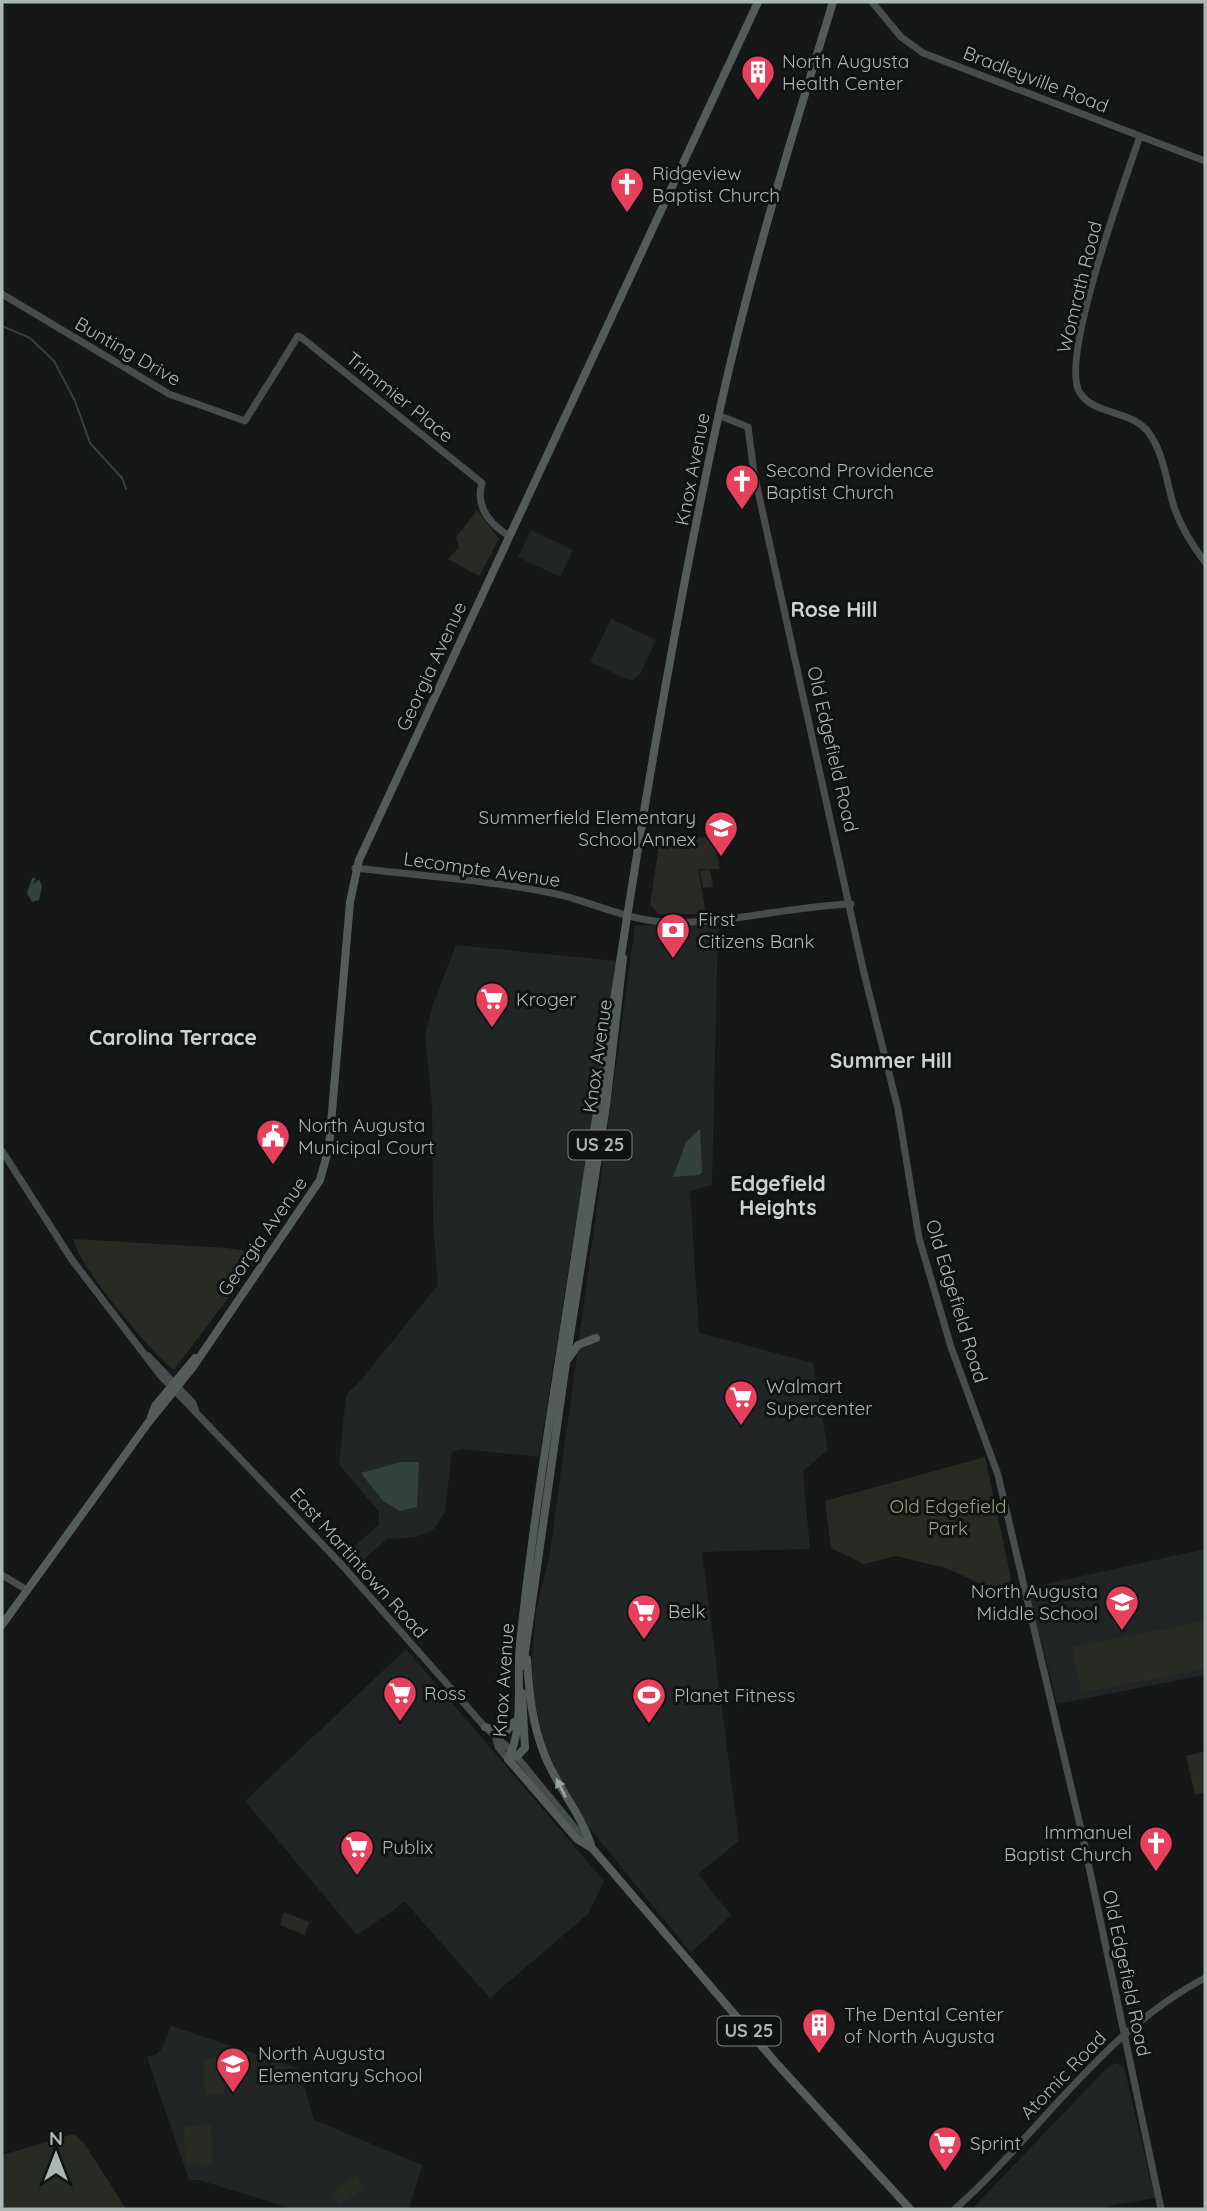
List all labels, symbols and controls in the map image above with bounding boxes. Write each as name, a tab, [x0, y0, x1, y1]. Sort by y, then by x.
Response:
street label: Bradleyville Road	[960, 40, 1112, 118]
place label: North Augusta Health Center	[782, 49, 909, 95]
building icon: North Augusta Health Center	[739, 53, 777, 102]
place label: Ridgeview Baptist Church	[652, 161, 780, 207]
church icon: Ridgeview Baptist Church	[608, 165, 646, 214]
street label: Womrath Road	[1051, 219, 1107, 355]
street label: Bunting Drive	[71, 311, 185, 391]
street label: Trimmier Place	[341, 346, 459, 448]
street label: Knox Avenue	[669, 411, 715, 527]
place label: Second Providence Baptist Church	[766, 458, 934, 504]
church icon: Second Providence Baptist Church	[723, 462, 761, 511]
district label: Rose Hill	[790, 596, 878, 622]
street label: Georgia Avenue	[391, 597, 471, 735]
street label: Old Edgefield Road	[802, 664, 864, 834]
place label: Summerfield Elementary School Annex	[478, 805, 696, 851]
school or university icon: Summerfield Elementary School Annex	[702, 809, 740, 858]
street label: Lecompte Avenue	[402, 846, 562, 892]
place label: First Citizens Bank	[698, 907, 815, 953]
bank icon: First Citizens Bank	[654, 911, 692, 960]
supermarket icon: Kroger	[473, 980, 511, 1029]
place label: Kroger	[516, 987, 577, 1011]
street label: Knox Avenue	[577, 998, 617, 1114]
district label: Carolina Terrace	[89, 1024, 257, 1050]
district label: Summer Hill	[830, 1047, 952, 1073]
place label: North Augusta Municipal Court	[298, 1113, 435, 1159]
public building icon: North Augusta Municipal Court	[254, 1117, 292, 1166]
road number: US 25	[568, 1130, 632, 1160]
district label: Edgefield Heights	[730, 1170, 826, 1220]
street label: Georgia Avenue	[212, 1172, 312, 1300]
street label: Old Edgefield Road	[921, 1216, 993, 1386]
place label: Walmart Supercenter	[766, 1374, 873, 1420]
supermarket icon: Walmart Supercenter	[722, 1378, 760, 1427]
street label: East Martintown Road	[285, 1483, 433, 1643]
park label: Old Edgefield Park	[889, 1494, 1007, 1540]
place label: North Augusta Middle School	[971, 1579, 1098, 1625]
school or university icon: North Augusta Middle School	[1103, 1583, 1141, 1632]
supermarket icon: Belk	[625, 1592, 663, 1641]
place label: Belk	[668, 1599, 706, 1623]
street label: Knox Avenue	[487, 1622, 519, 1738]
supermarket icon: Ross	[381, 1674, 419, 1723]
sports icon: Planet Fitness	[630, 1676, 668, 1725]
place label: Ross	[424, 1681, 466, 1705]
place label: Planet Fitness	[674, 1683, 795, 1707]
one-way arrow	[555, 1778, 566, 1798]
place label: Immanuel Baptist Church	[1004, 1820, 1132, 1866]
church icon: Immanuel Baptist Church	[1137, 1824, 1175, 1873]
supermarket icon: Publix	[338, 1828, 376, 1877]
place label: Publix	[382, 1835, 433, 1859]
street label: Old Edgefield Road	[1098, 1888, 1156, 2058]
place label: The Dental Center of North Augusta	[844, 2002, 1004, 2048]
building icon: The Dental Center of North Augusta	[800, 2006, 838, 2055]
road number: US 25	[718, 2017, 780, 2046]
street label: Atomic Road	[1015, 2026, 1111, 2124]
place label: North Augusta Elementary School	[258, 2041, 423, 2087]
school or university icon: North Augusta Elementary School	[214, 2045, 252, 2094]
north arrow	[21, 2120, 91, 2190]
supermarket icon: Sprint	[926, 2124, 964, 2173]
text: N	[49, 2126, 63, 2150]
place label: Sprint	[970, 2131, 1021, 2155]

